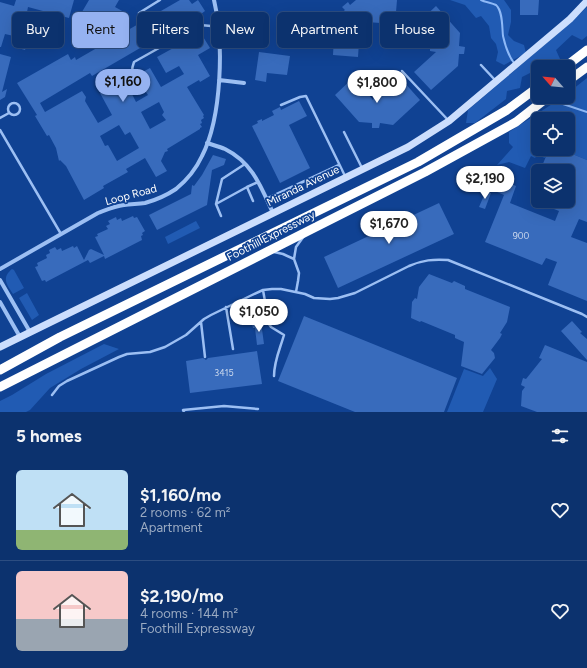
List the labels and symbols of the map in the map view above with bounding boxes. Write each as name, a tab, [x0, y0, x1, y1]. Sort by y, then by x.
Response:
north arrow	[531, 60, 575, 104]
pin: $1,160	[90, 69, 156, 103]
pin: $1,800	[344, 70, 410, 104]
street label: Miranda Avenue	[265, 163, 341, 209]
pin: $2,190	[452, 166, 518, 200]
street label: Loop Road	[104, 182, 158, 208]
street label: Foothill Expressway	[225, 208, 317, 264]
pin: $1,670	[356, 211, 422, 245]
house number: 900	[513, 230, 530, 241]
pin: $1,050	[226, 299, 292, 333]
house number: 3415	[214, 367, 234, 378]

